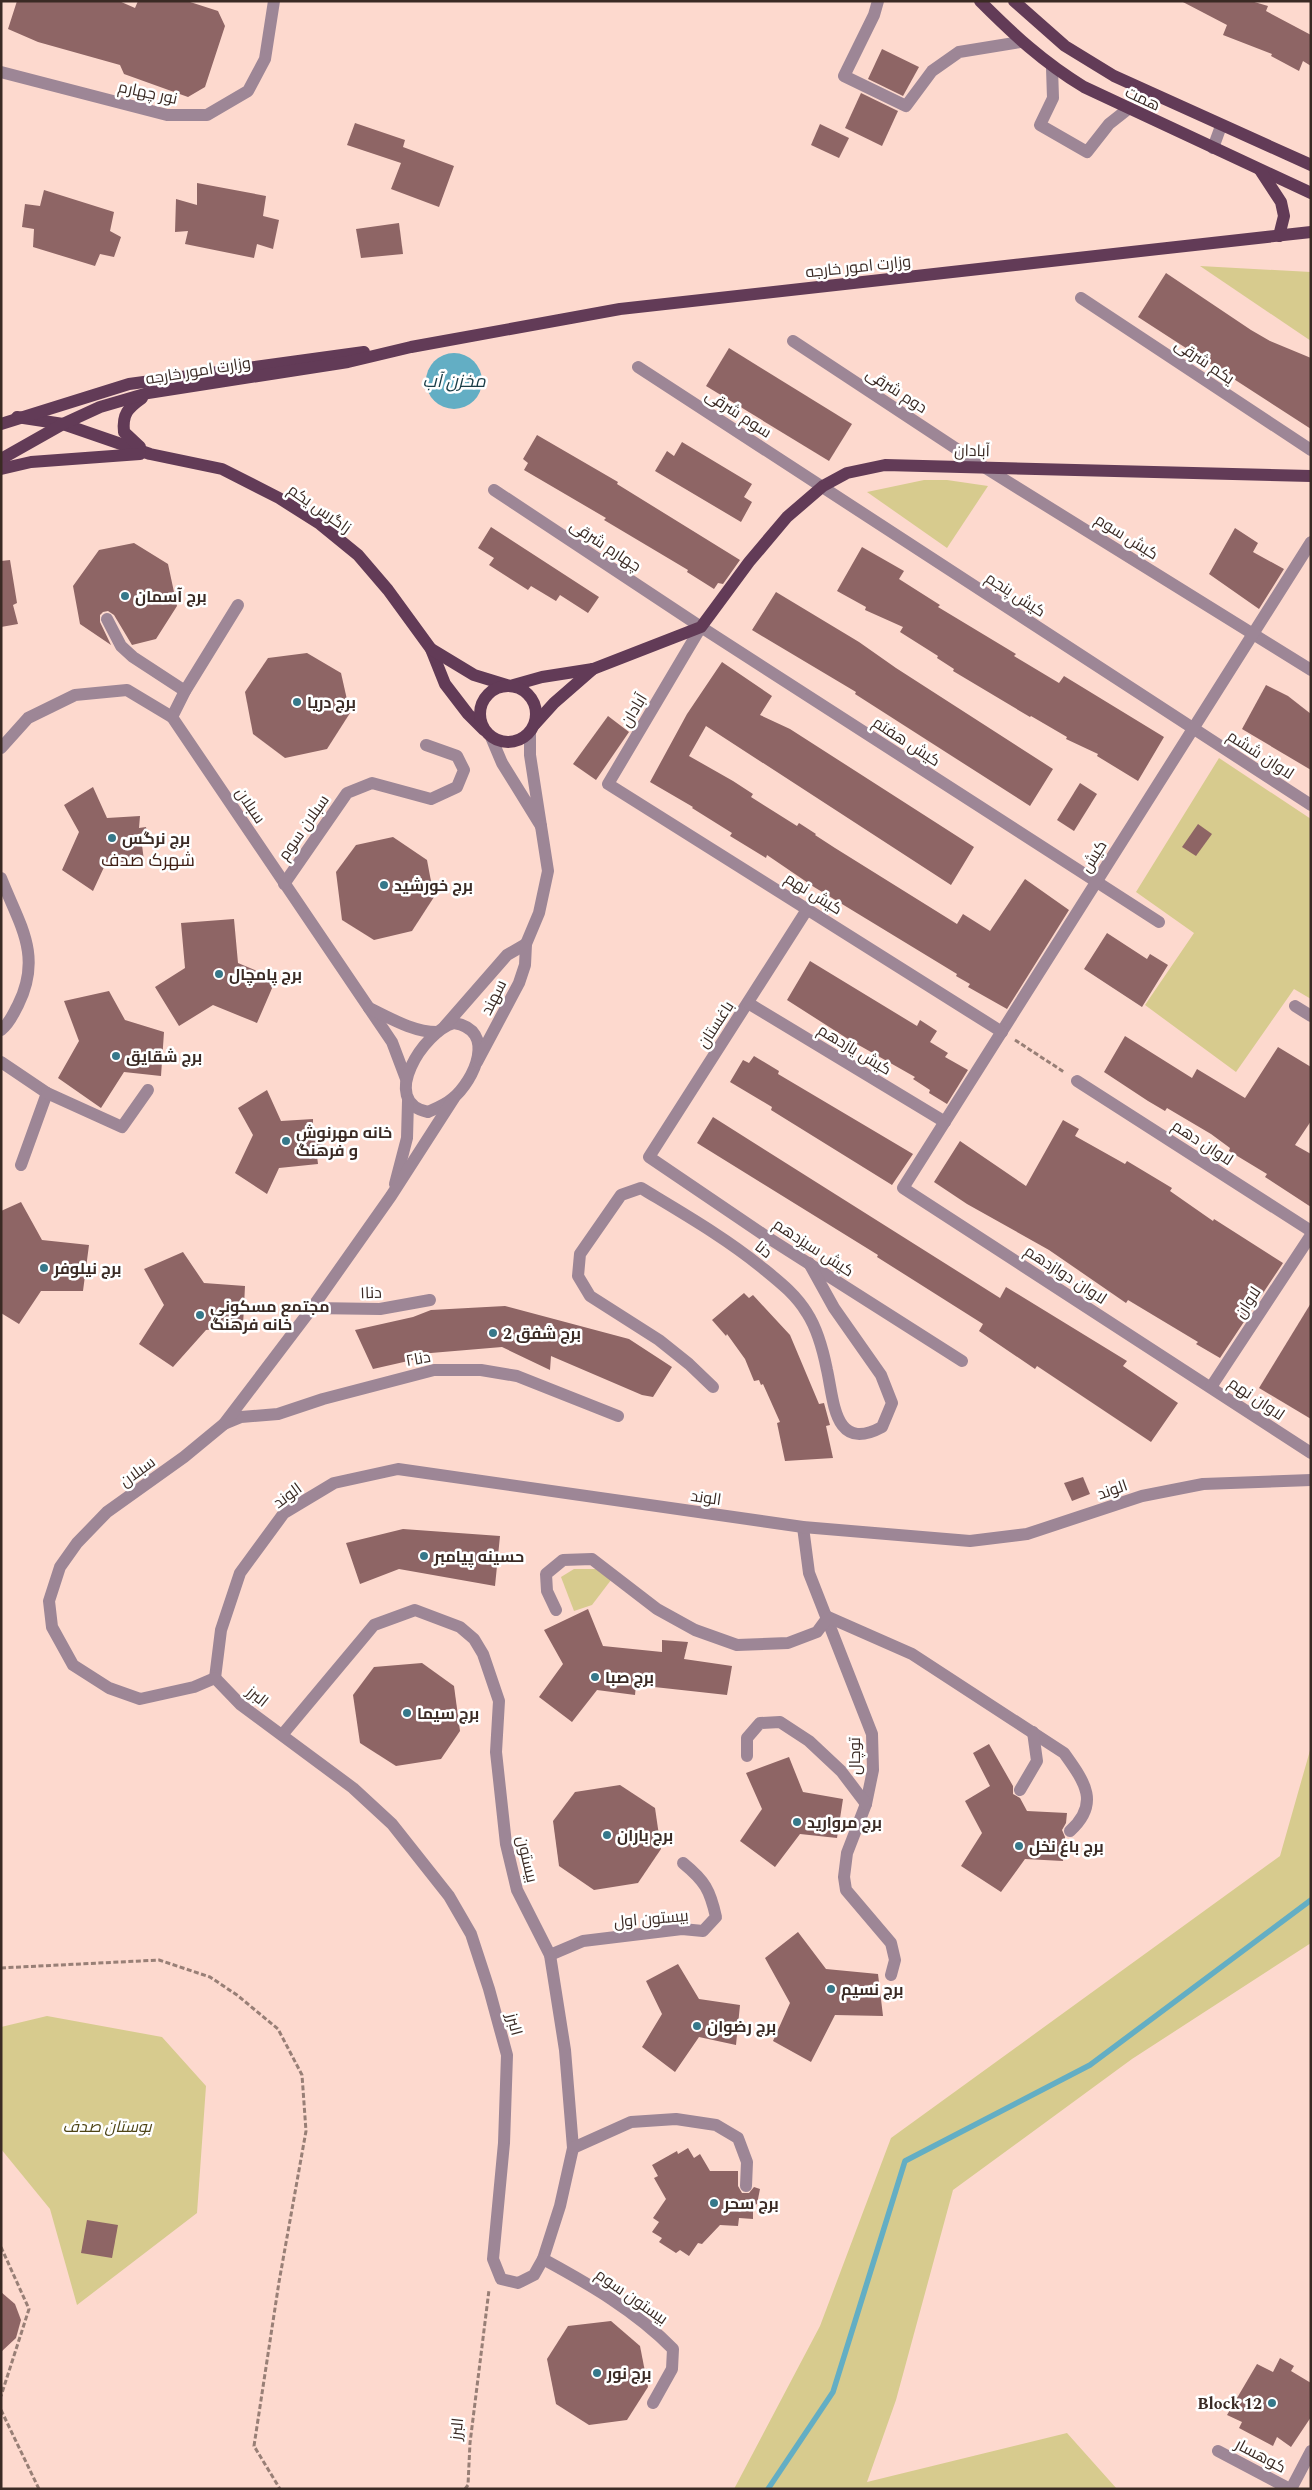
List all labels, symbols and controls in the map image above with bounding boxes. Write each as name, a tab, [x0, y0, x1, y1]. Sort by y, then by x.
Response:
street label: نور چهارم	[116, 75, 180, 111]
street label: همت	[1121, 80, 1164, 118]
street label: وزارت امور خارجه	[804, 250, 912, 284]
street label: یکم شرقی	[1170, 333, 1240, 391]
street label: وزارت امور خارجه	[144, 351, 252, 391]
street label: دوم شرقی	[861, 362, 932, 420]
water label: مخزن آب	[422, 368, 486, 395]
street label: سوم شرقی	[700, 383, 776, 444]
street label: آبادان	[954, 439, 991, 463]
street label: زاگرس یکم	[283, 478, 356, 540]
street label: کیش سوم	[1090, 508, 1163, 566]
street label: چهارم شرقی	[565, 514, 646, 578]
street label: کیش پنجم	[980, 566, 1050, 623]
place label: برج آسمان	[135, 585, 207, 609]
marker: برج آسمان	[119, 590, 131, 602]
street label: آبادان	[614, 688, 654, 732]
place label: برج دریا	[307, 691, 356, 715]
marker: برج دریا	[291, 696, 303, 708]
street label: کیش هفتم	[868, 711, 945, 773]
street label: لاوان ششم	[1222, 724, 1299, 785]
street label: سبلان	[229, 783, 271, 829]
street label: سبلان سوم	[272, 790, 335, 866]
place label: برج نرگس	[122, 827, 190, 851]
marker: برج نرگس	[106, 832, 118, 844]
street label: کیش	[1074, 835, 1113, 878]
district label: شهرک صدف	[101, 847, 195, 874]
street label: کیش نهم	[780, 867, 847, 921]
place label: برج خورشید	[394, 874, 473, 898]
marker: برج خورشید	[378, 879, 390, 891]
place label: برج پامچال	[229, 963, 302, 987]
marker: برج پامچال	[213, 968, 225, 980]
street label: سهند	[475, 975, 513, 1019]
street label: باغستان	[692, 996, 740, 1053]
street label: کیش یازدهم	[813, 1018, 896, 1081]
place label: برج شقایق	[126, 1045, 202, 1069]
marker: برج شقایق	[110, 1050, 122, 1062]
street label: لاوان دهم	[1167, 1114, 1238, 1172]
place label: خانه مهرنوش و فرهنگ	[296, 1121, 392, 1163]
marker: خانه مهرنوش و فرهنگ	[280, 1135, 292, 1147]
street label: کیش سیزدهم	[768, 1213, 859, 1283]
street label: دنا	[749, 1235, 777, 1264]
street label: لاوان دوازدهم	[1020, 1239, 1111, 1310]
place label: برج نیلوفر	[53, 1257, 122, 1281]
marker: برج نیلوفر	[38, 1262, 50, 1274]
street label: دنا۱	[360, 1281, 382, 1305]
street label: لاوان	[1229, 1282, 1267, 1323]
place label: مجتمع مسکونی خانه فرهنگ	[210, 1295, 330, 1337]
marker: مجتمع مسکونی خانه فرهنگ	[194, 1309, 206, 1321]
place label: برج شفق 2	[503, 1322, 581, 1346]
marker: برج شفق 2	[487, 1327, 499, 1339]
street label: دنا۲	[404, 1345, 433, 1373]
street label: لاوان نهم	[1223, 1371, 1289, 1426]
street label: سبلان	[115, 1451, 161, 1493]
street label: الوند	[1094, 1474, 1131, 1506]
street label: الوند	[268, 1477, 307, 1515]
street label: الوند	[689, 1484, 723, 1512]
place label: حسینه پیامبر	[433, 1545, 524, 1569]
marker: حسینه پیامبر	[418, 1550, 430, 1562]
place label: برج صبا	[605, 1666, 654, 1690]
marker: برج صبا	[589, 1671, 601, 1683]
street label: البرز	[240, 1680, 274, 1713]
place label: برج سیما	[417, 1702, 479, 1726]
marker: برج سیما	[401, 1707, 413, 1719]
street label: توچال	[843, 1736, 867, 1775]
place label: برج مروارید	[807, 1811, 882, 1835]
marker: برج مروارید	[791, 1816, 803, 1828]
place label: برج باران	[617, 1824, 673, 1848]
marker: برج باران	[601, 1829, 613, 1841]
street label: بیستون	[510, 1833, 544, 1885]
place label: برج باغ نخل	[1029, 1835, 1104, 1859]
marker: برج باغ نخل	[1013, 1840, 1025, 1852]
street label: بیستون اول	[613, 1904, 690, 1934]
place label: برج نسیم	[841, 1978, 904, 2002]
marker: برج نسیم	[825, 1983, 837, 1995]
street label: البرز	[499, 2009, 529, 2038]
place label: برج رضوان	[707, 2015, 776, 2039]
marker: برج رضوان	[691, 2020, 703, 2032]
park label: بوستان صدف	[63, 2115, 152, 2139]
place label: برج سحر	[723, 2192, 779, 2216]
marker: برج سحر	[708, 2197, 720, 2209]
street label: بیستون سوم	[590, 2263, 673, 2331]
place label: برج نور	[606, 2362, 652, 2386]
marker: برج نور	[591, 2367, 603, 2379]
place label: Block 12	[1197, 2392, 1262, 2416]
marker: Block 12	[1266, 2397, 1278, 2409]
street label: البرز	[444, 2417, 470, 2443]
street label: کوهسار	[1230, 2432, 1290, 2479]

